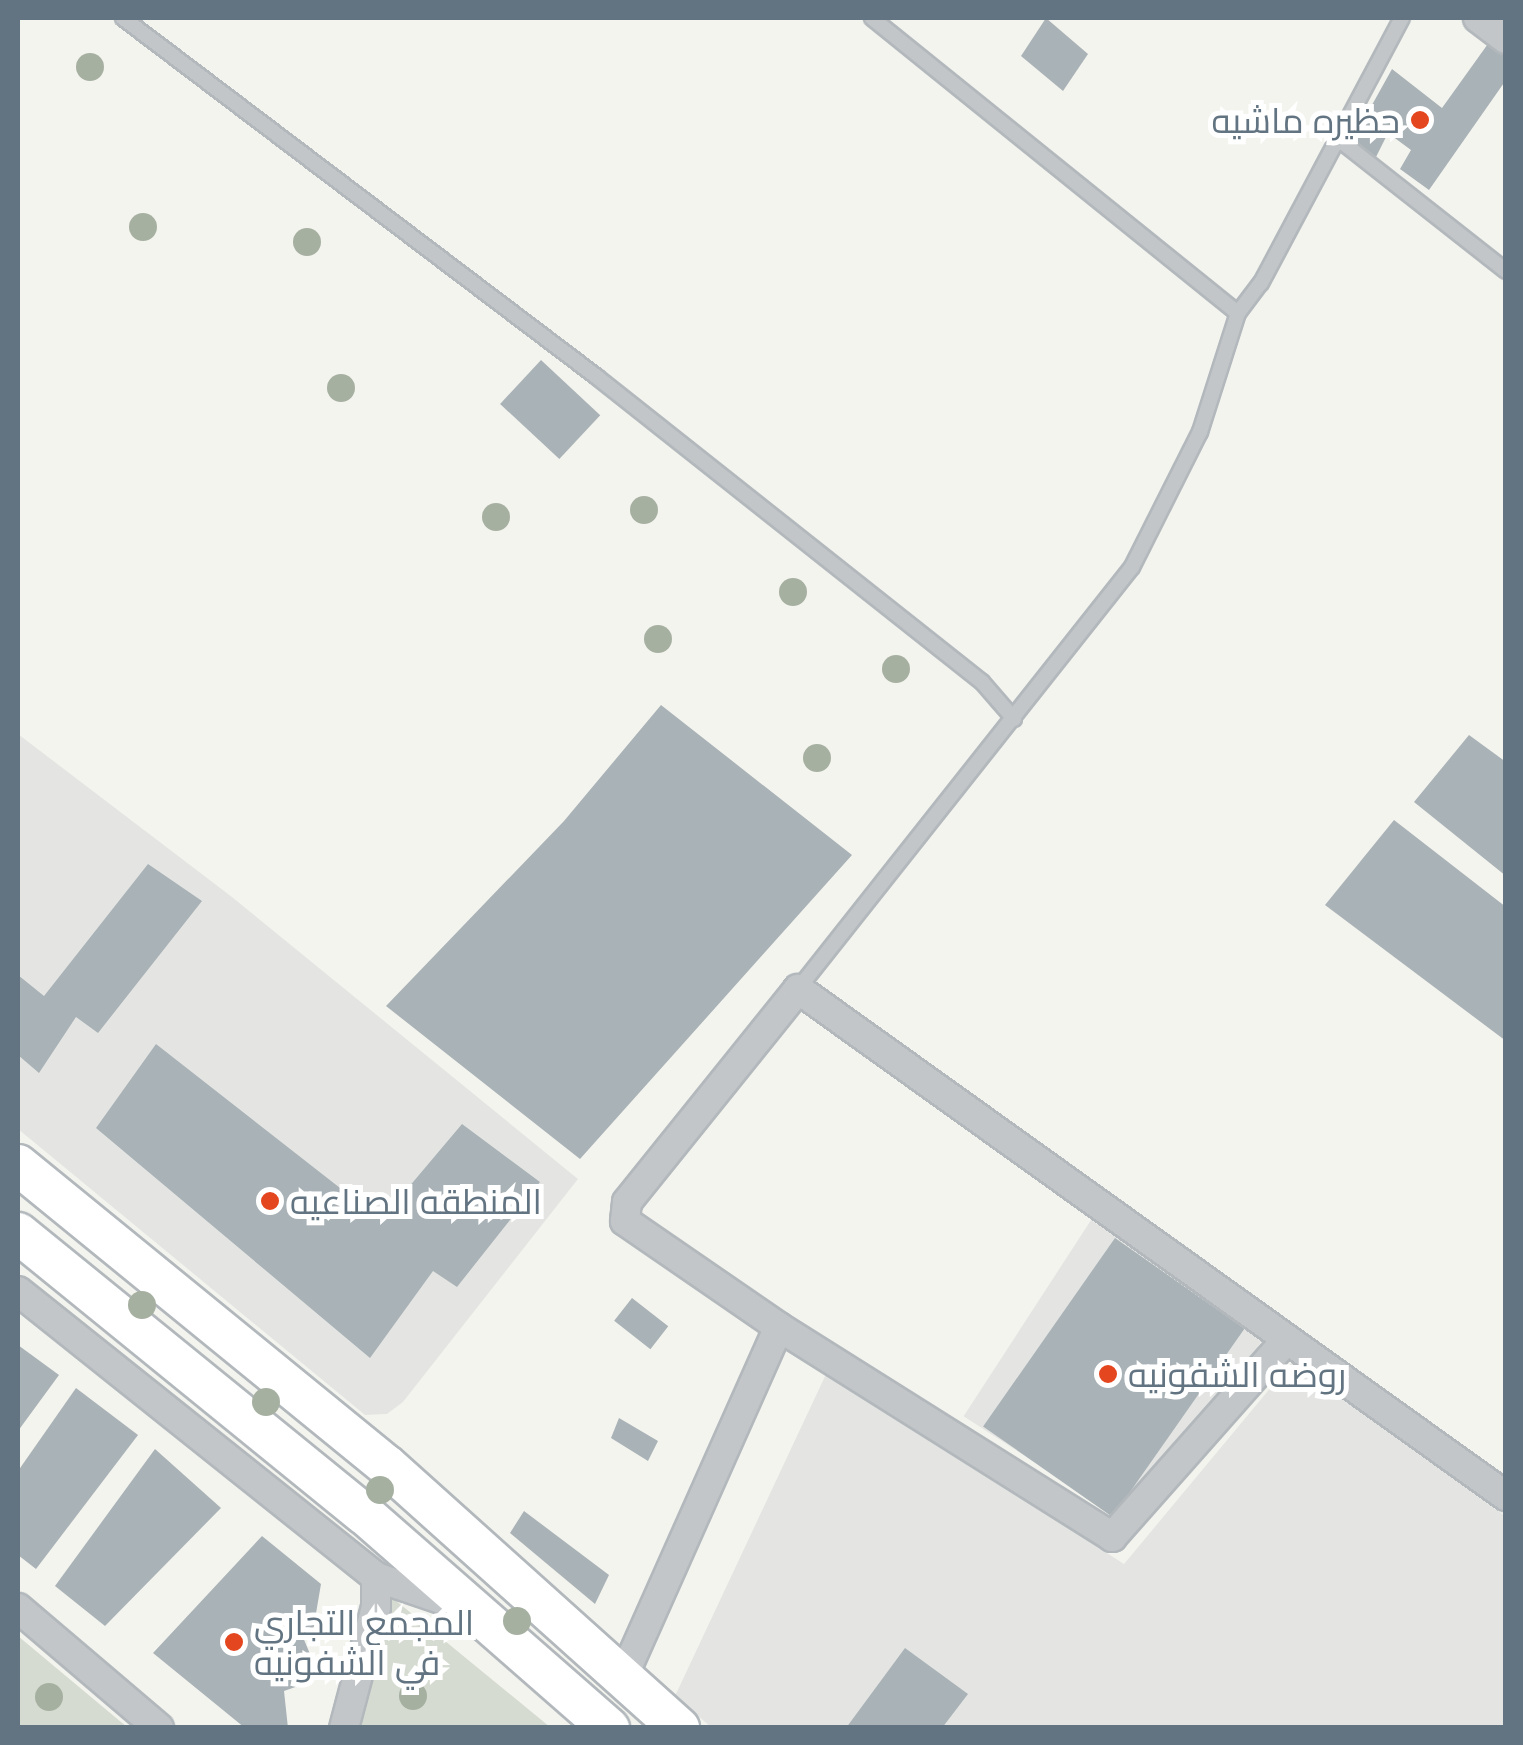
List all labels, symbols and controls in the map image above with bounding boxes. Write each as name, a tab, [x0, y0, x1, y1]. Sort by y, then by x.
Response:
place label: حظيره ماشيه	[1212, 99, 1400, 141]
marker: حظيره ماشيه	[1409, 109, 1431, 131]
place label: المنطقه الصناعيه	[290, 1180, 542, 1222]
marker: المنطقه الصناعيه	[259, 1190, 281, 1212]
place label: روضه الشفونيه	[1128, 1353, 1346, 1395]
marker: روضه الشفونيه	[1097, 1363, 1119, 1385]
place label: المجمع التجاري في الشفونيه	[254, 1601, 474, 1683]
marker: المجمع التجاري في الشفونيه	[223, 1631, 245, 1653]

